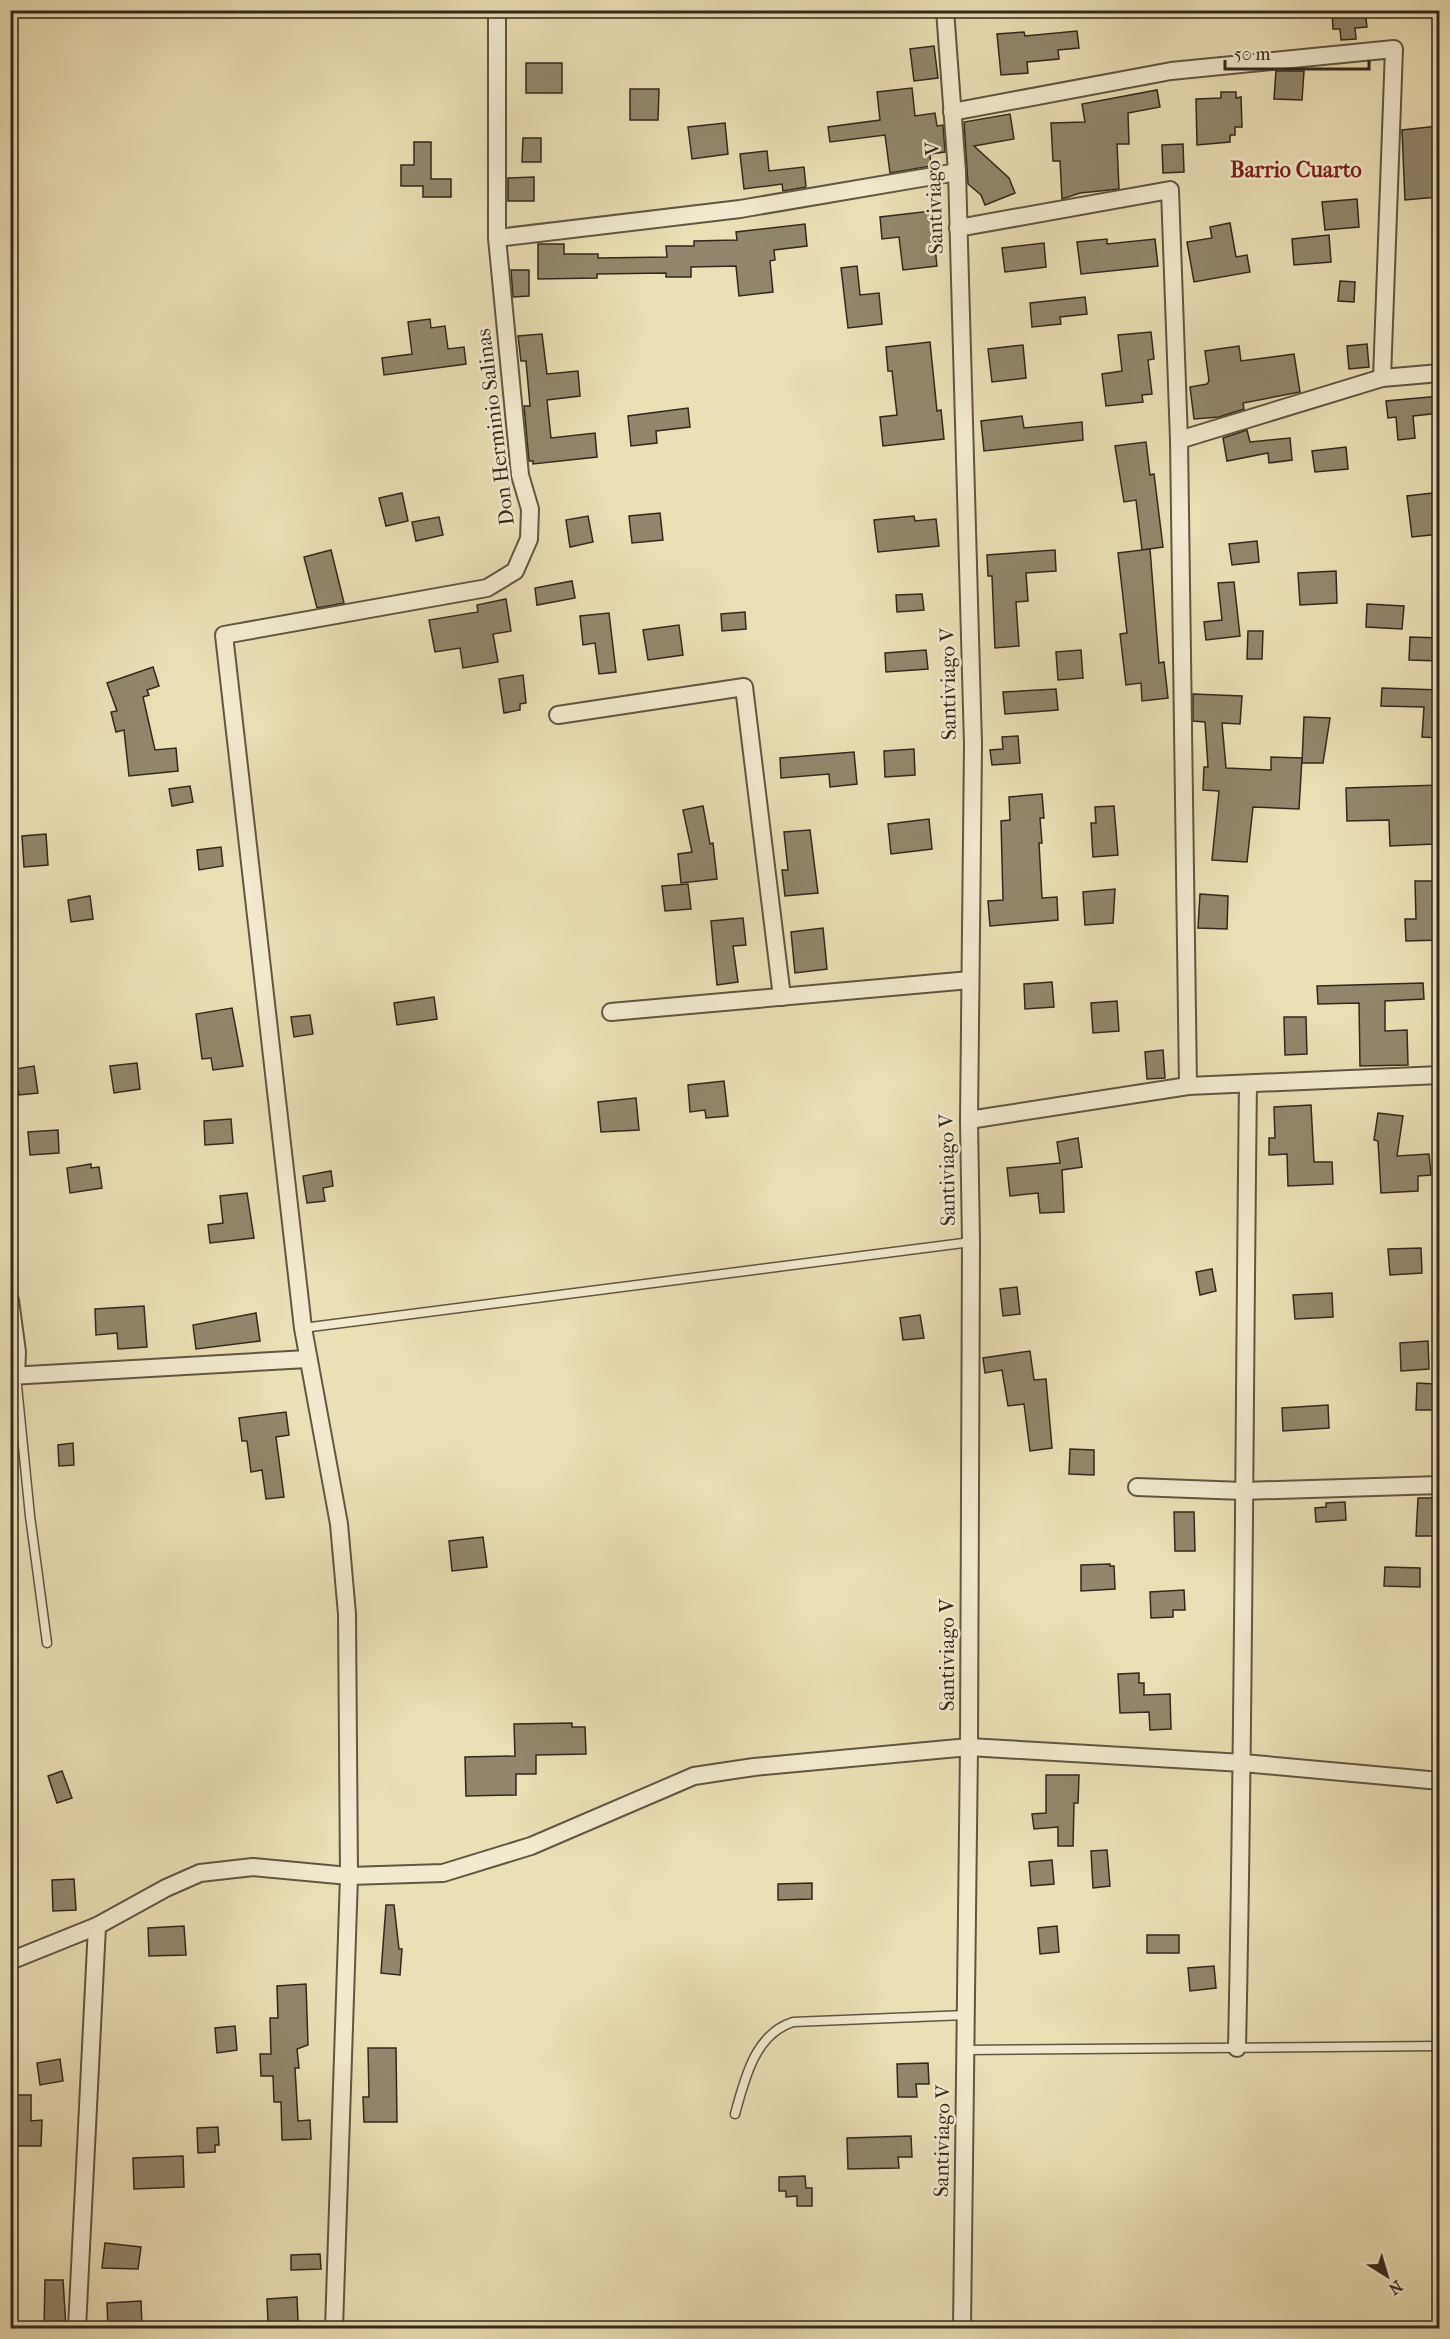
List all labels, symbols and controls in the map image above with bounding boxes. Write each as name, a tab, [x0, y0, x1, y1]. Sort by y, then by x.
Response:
scale bar	[1225, 33, 1369, 71]
text: 50 m	[1234, 44, 1271, 65]
street label: Santiviago V	[920, 140, 948, 255]
district label: Barrio Cuarto	[1230, 157, 1362, 183]
street label: Don Herminio Salinas	[471, 327, 519, 527]
street label: Santiviago V	[935, 626, 961, 740]
street label: Santiviago V	[934, 1112, 960, 1226]
street label: Santiviago V	[935, 1598, 959, 1711]
street label: Santiviago V	[929, 2083, 955, 2197]
north arrow	[1357, 2246, 1417, 2306]
text: N	[1384, 2276, 1406, 2299]

